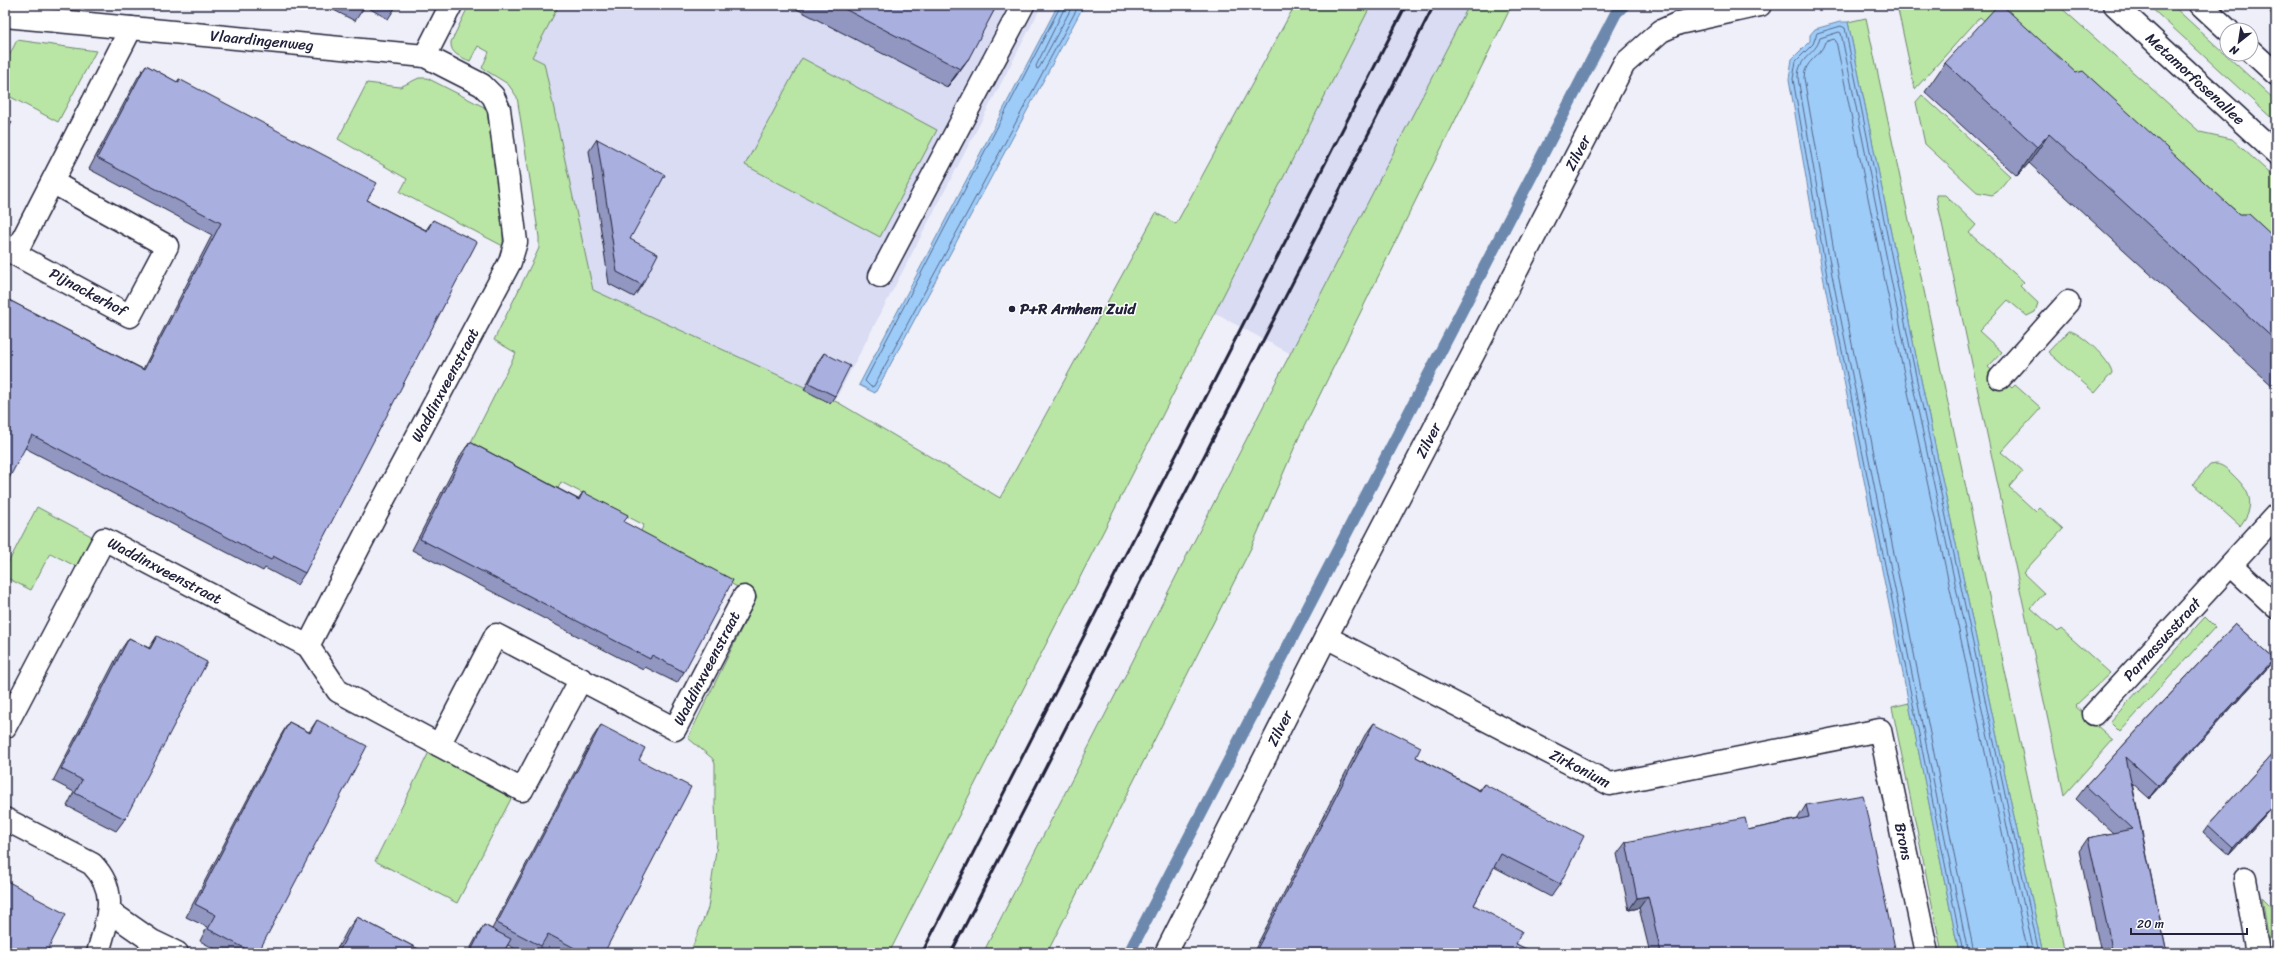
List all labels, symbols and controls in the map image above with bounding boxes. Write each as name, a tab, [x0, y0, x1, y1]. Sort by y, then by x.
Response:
north arrow	[2219, 22, 2259, 62]
street label: Vlaardingenweg	[209, 23, 315, 58]
street label: Metamorfosenallee	[2139, 26, 2251, 132]
text: N	[2226, 40, 2243, 61]
street label: Zilver	[1558, 129, 1598, 175]
street label: Pijnackerhof	[45, 261, 134, 324]
place label: P+R Arnhem Zuid	[1020, 296, 1136, 322]
marker: P+R Arnhem Zuid	[1007, 304, 1017, 314]
street label: Waddinxveenstraat	[404, 323, 486, 447]
street label: Zilver	[1408, 417, 1449, 463]
street label: Waddinxveenstraat	[103, 530, 227, 612]
street label: Parnassusstraat	[2117, 591, 2208, 688]
street label: Waddinxveenstraat	[666, 606, 748, 730]
street label: Zilver	[1260, 705, 1300, 751]
street label: Zirkonium	[1545, 742, 1616, 795]
street label: Brons	[1887, 820, 1920, 863]
scale bar	[2131, 910, 2247, 936]
text: 20 m	[2137, 913, 2164, 935]

